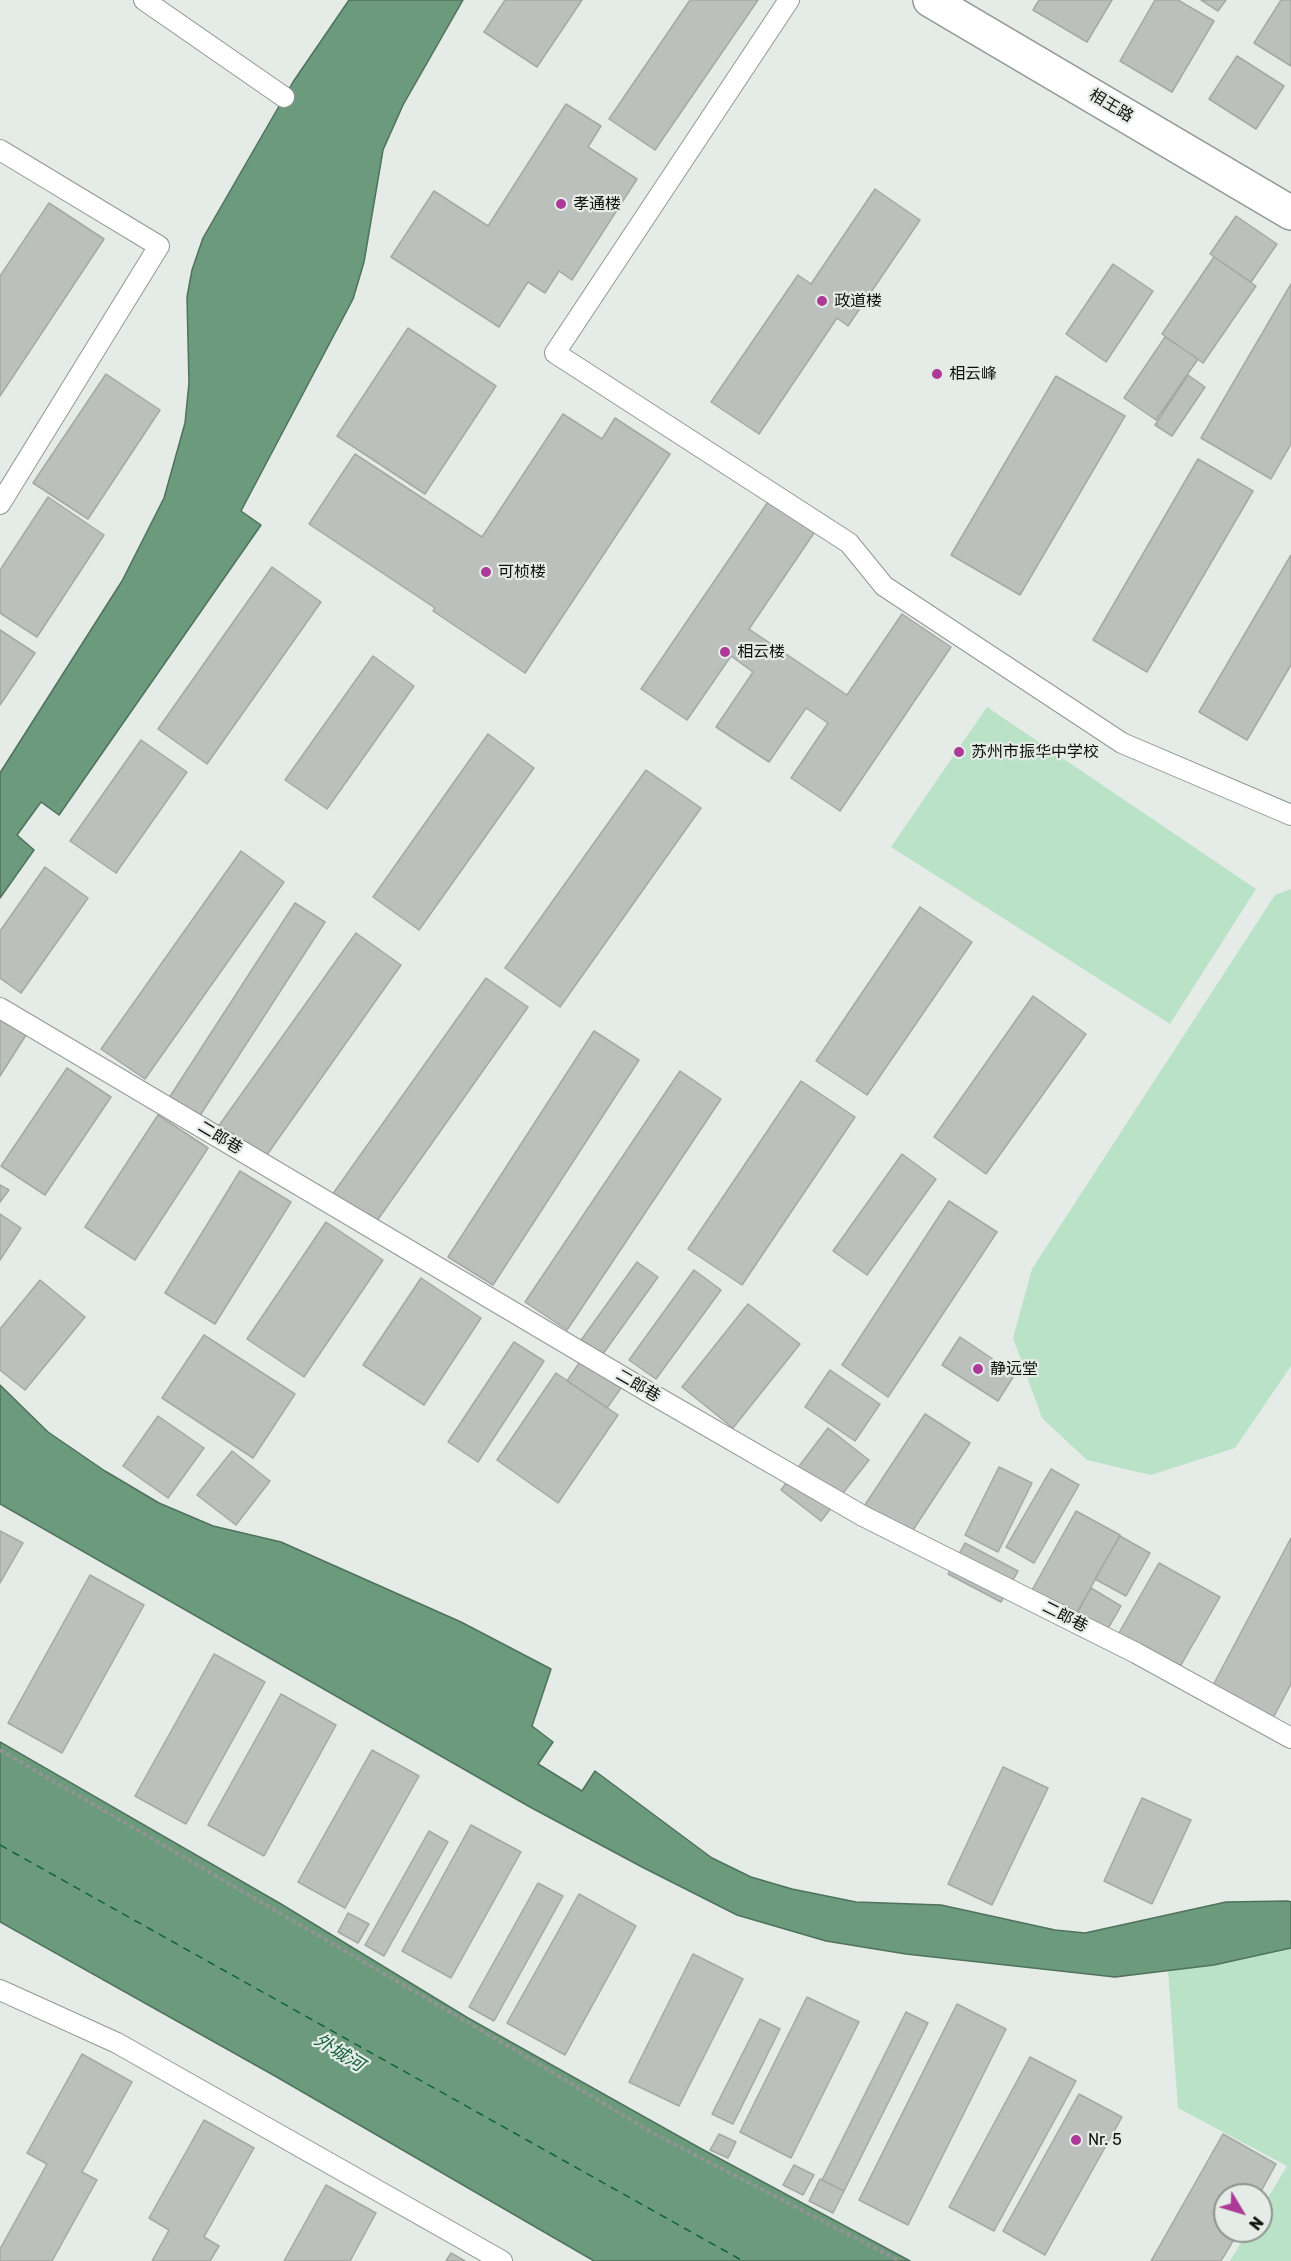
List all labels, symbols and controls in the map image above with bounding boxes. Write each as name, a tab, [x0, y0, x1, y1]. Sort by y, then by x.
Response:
street label: 相王路	[1085, 85, 1137, 127]
place label: 孝通楼	[573, 194, 621, 214]
marker: 孝通楼	[554, 197, 568, 211]
place label: 政道楼	[834, 291, 882, 311]
marker: 政道楼	[815, 294, 829, 308]
place label: 相云峰	[949, 364, 997, 384]
marker: 相云峰	[930, 367, 944, 381]
place label: 可桢楼	[498, 562, 546, 582]
marker: 可桢楼	[479, 565, 493, 579]
place label: 相云楼	[737, 642, 785, 662]
marker: 相云楼	[718, 645, 732, 659]
place label: 苏州市振华中学校	[971, 742, 1099, 762]
marker: 苏州市振华中学校	[952, 745, 966, 759]
street label: 二郎巷	[194, 1117, 246, 1159]
place label: 静远堂	[990, 1359, 1038, 1379]
marker: 静远堂	[971, 1362, 985, 1376]
street label: 二郎巷	[612, 1366, 664, 1406]
street label: 二郎巷	[1039, 1598, 1091, 1636]
water label: 外城河	[310, 2030, 368, 2076]
place label: Nr. 5	[1088, 2130, 1122, 2150]
marker: Nr. 5	[1069, 2133, 1083, 2147]
north arrow	[1213, 2183, 1273, 2243]
text: N	[1245, 2213, 1267, 2234]

